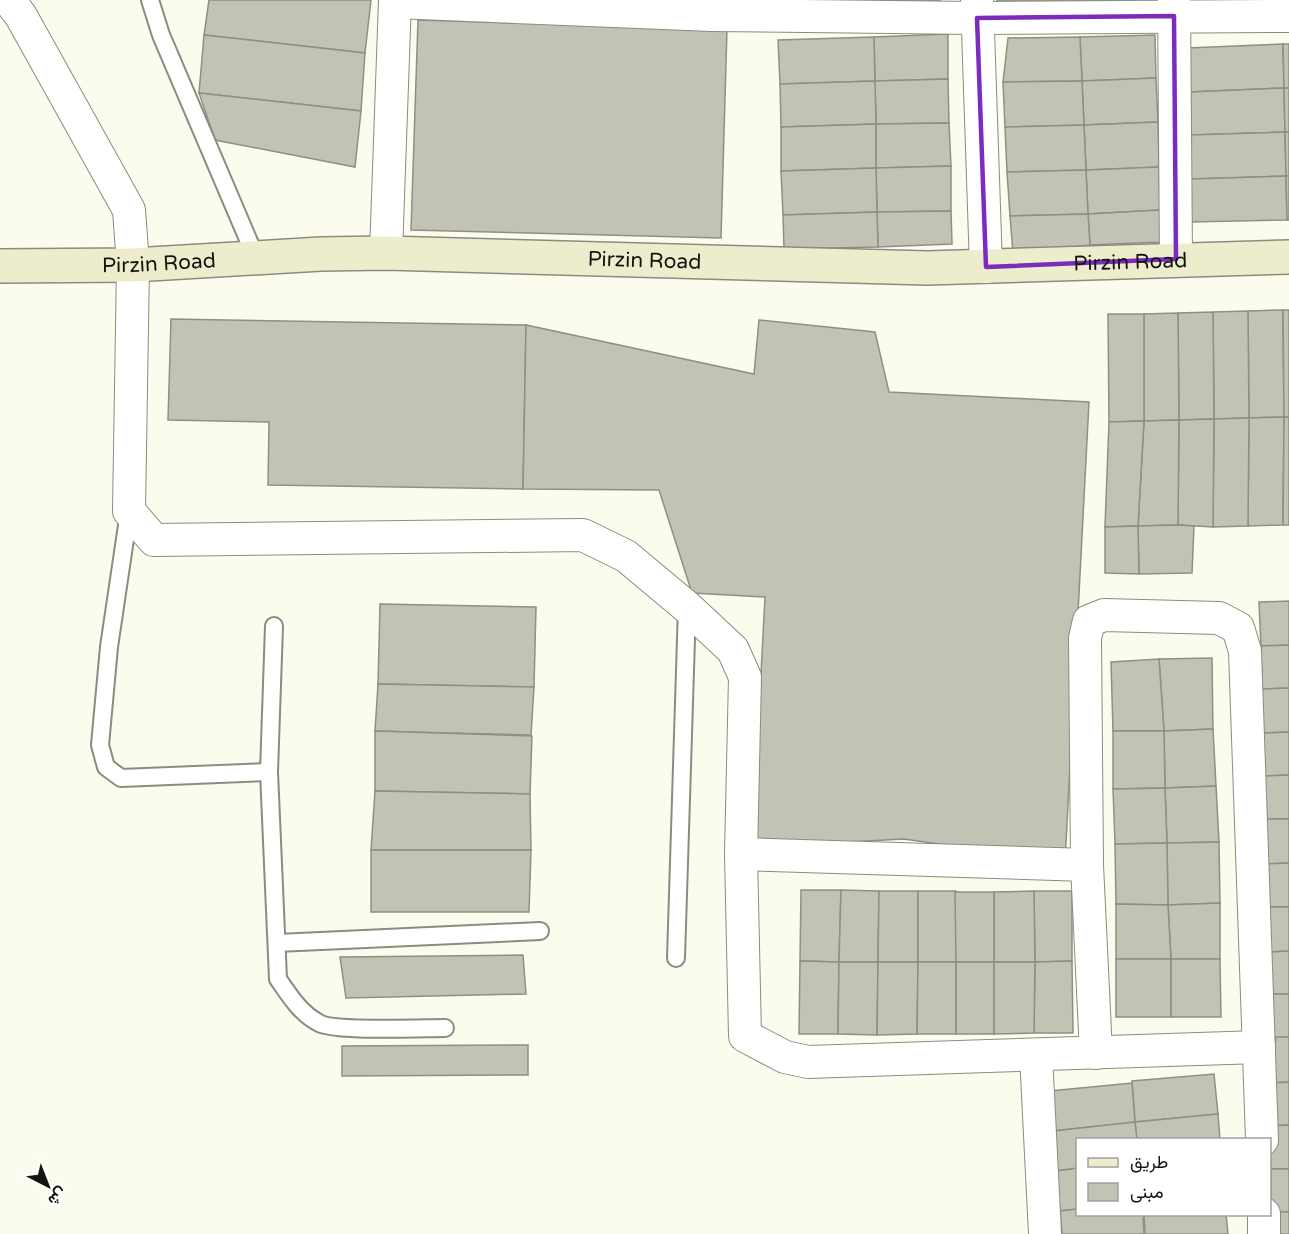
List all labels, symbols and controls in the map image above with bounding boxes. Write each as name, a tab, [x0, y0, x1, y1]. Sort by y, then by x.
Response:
street label: Pirzin Road	[587, 247, 702, 275]
street label: Pirzin Road	[102, 248, 217, 278]
street label: Pirzin Road	[1073, 248, 1188, 277]
legend	[1076, 1138, 1271, 1216]
text: طريق	[1130, 1151, 1168, 1173]
north arrow	[18, 1156, 78, 1216]
text: مبنى	[1130, 1181, 1164, 1203]
text: ش	[44, 1183, 71, 1210]

